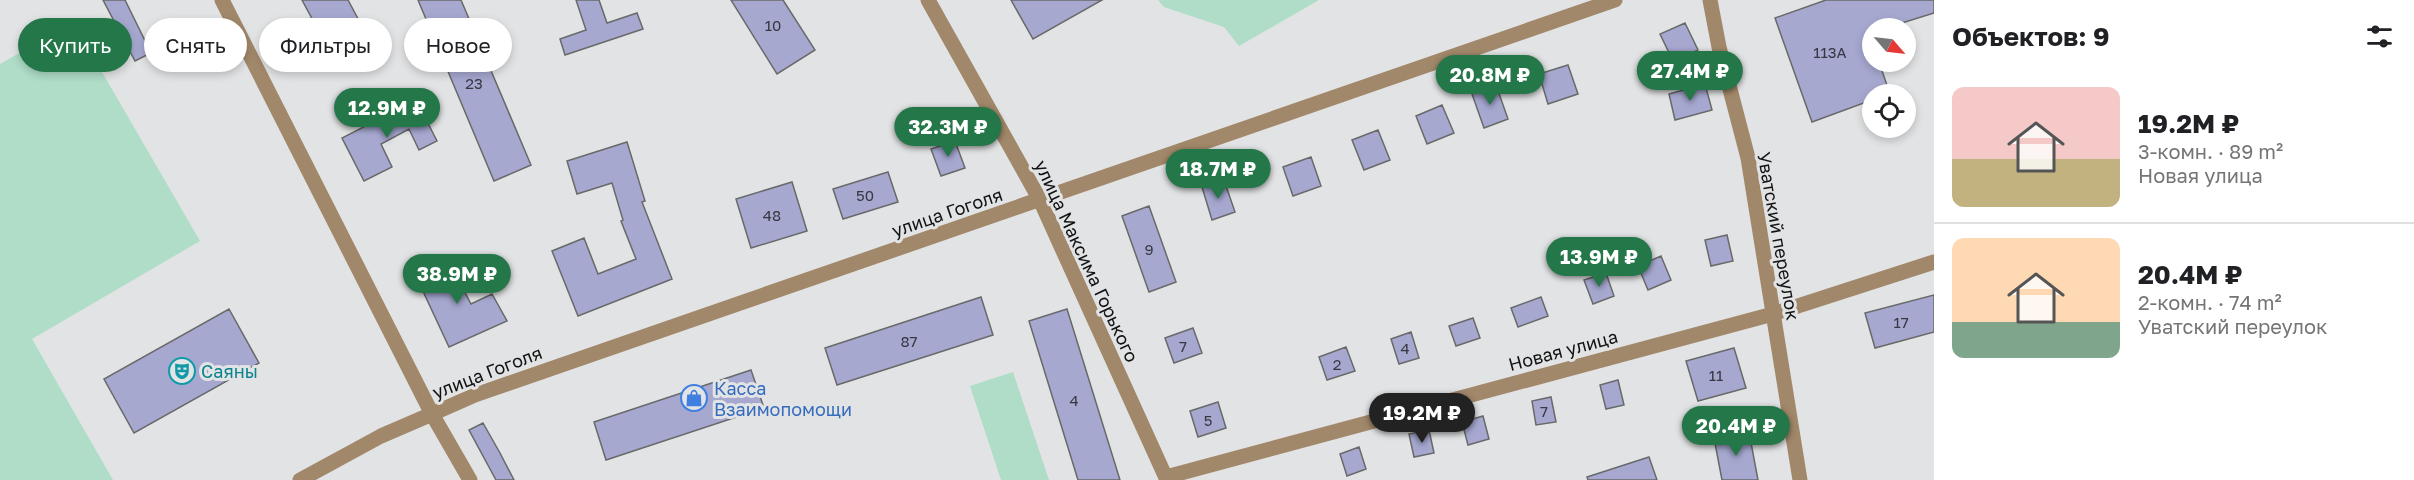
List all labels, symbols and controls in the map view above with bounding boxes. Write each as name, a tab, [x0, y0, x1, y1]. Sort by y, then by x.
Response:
house number: 10	[765, 16, 781, 34]
chip: Купить	[18, 18, 132, 72]
chip: Снять	[144, 18, 247, 72]
chip: Фильтры	[259, 18, 392, 72]
chip: Новое	[404, 18, 512, 72]
north arrow	[1862, 18, 1916, 72]
map controls	[1862, 18, 1916, 138]
icon: filters	[2363, 20, 2396, 53]
text: Объектов: 9	[1952, 21, 2110, 52]
house number: 113А	[1813, 43, 1847, 61]
pin: 27.4M ₽	[1635, 51, 1745, 102]
pin: 20.8M ₽	[1435, 55, 1545, 106]
text: 27.4M ₽	[1651, 58, 1729, 82]
text: 20.8M ₽	[1450, 62, 1530, 86]
house number: 23	[465, 74, 483, 92]
button: locate	[1862, 84, 1916, 138]
pin: 12.9M ₽	[332, 88, 442, 139]
text: 12.9M ₽	[348, 95, 426, 119]
pin: 32.3M ₽	[893, 107, 1003, 158]
text: 19.2M ₽	[2138, 108, 2239, 139]
icon: home	[2000, 111, 2072, 183]
text: 32.3M ₽	[908, 114, 988, 138]
text: 3-комн. · 89 m²	[2138, 139, 2283, 163]
pin: 18.7M ₽	[1163, 149, 1273, 200]
street label: Уватский переулок	[1753, 150, 1805, 322]
street label: улица Максима Горького	[1030, 156, 1144, 366]
text: 18.7M ₽	[1180, 156, 1256, 180]
text: Новая улица	[2138, 163, 2263, 187]
street label: улица Гоголя	[889, 183, 1005, 241]
house number: 50	[856, 186, 874, 204]
house number: 48	[763, 206, 781, 224]
pin: 13.9M ₽	[1544, 237, 1654, 288]
house number: 9	[1144, 240, 1154, 258]
text: 13.9M ₽	[1560, 244, 1638, 268]
pin: 38.9M ₽	[402, 254, 512, 305]
text: 20.4M ₽	[2138, 259, 2243, 290]
text: 38.9M ₽	[417, 261, 497, 285]
icon: home	[2000, 262, 2072, 334]
text: 2-комн. · 74 m²	[2138, 290, 2282, 314]
house number: 17	[1893, 313, 1909, 331]
text: Уватский переулок	[2138, 314, 2328, 338]
street label: Новая улица	[1506, 325, 1620, 375]
house number: 87	[900, 332, 918, 350]
house number: 7	[1179, 337, 1187, 355]
house number: 4	[1400, 339, 1410, 357]
street label: улица Гоголя	[429, 341, 545, 403]
house number: 2	[1333, 355, 1341, 373]
theatre icon: Саяны	[167, 356, 197, 386]
place label: Саяны	[201, 360, 258, 382]
house number: 11	[1709, 366, 1723, 384]
place label: Касса Взаимопомощи	[714, 377, 852, 420]
shop icon: Касса Взаимопомощи	[679, 383, 709, 413]
house number: 4	[1069, 391, 1079, 409]
pin: 19.2M ₽	[1367, 393, 1477, 444]
text: 19.2M ₽	[1383, 400, 1461, 424]
house number: 7	[1540, 402, 1548, 420]
pin: 20.4M ₽	[1681, 406, 1791, 457]
house number: 5	[1204, 411, 1212, 429]
text: 20.4M ₽	[1696, 413, 1776, 437]

